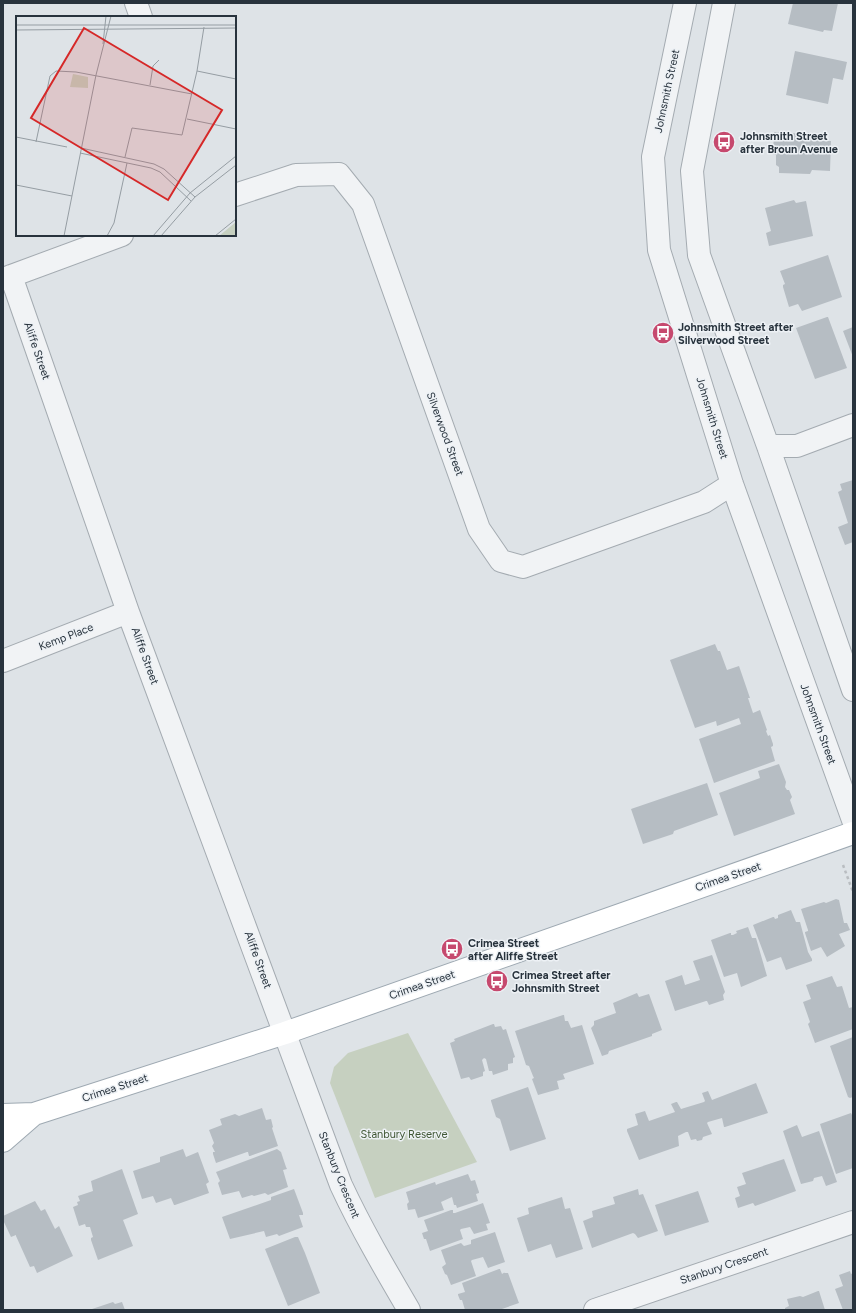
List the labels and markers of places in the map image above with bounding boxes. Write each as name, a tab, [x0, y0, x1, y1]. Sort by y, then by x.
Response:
bus stop icon: Johnsmith Street after Broun Avenue	[711, 129, 737, 155]
place label: Johnsmith Street after Broun Avenue	[740, 130, 838, 156]
bus stop icon: Johnsmith Street after Silverwood Street	[650, 320, 676, 346]
place label: Johnsmith Street after Silverwood Street	[678, 321, 794, 347]
bus stop icon: Crimea Street after Aliffe Street	[439, 936, 465, 962]
place label: Crimea Street after Aliffe Street	[468, 937, 559, 963]
bus stop icon: Crimea Street after Johnsmith Street	[484, 968, 510, 994]
place label: Crimea Street after Johnsmith Street	[512, 969, 611, 995]

